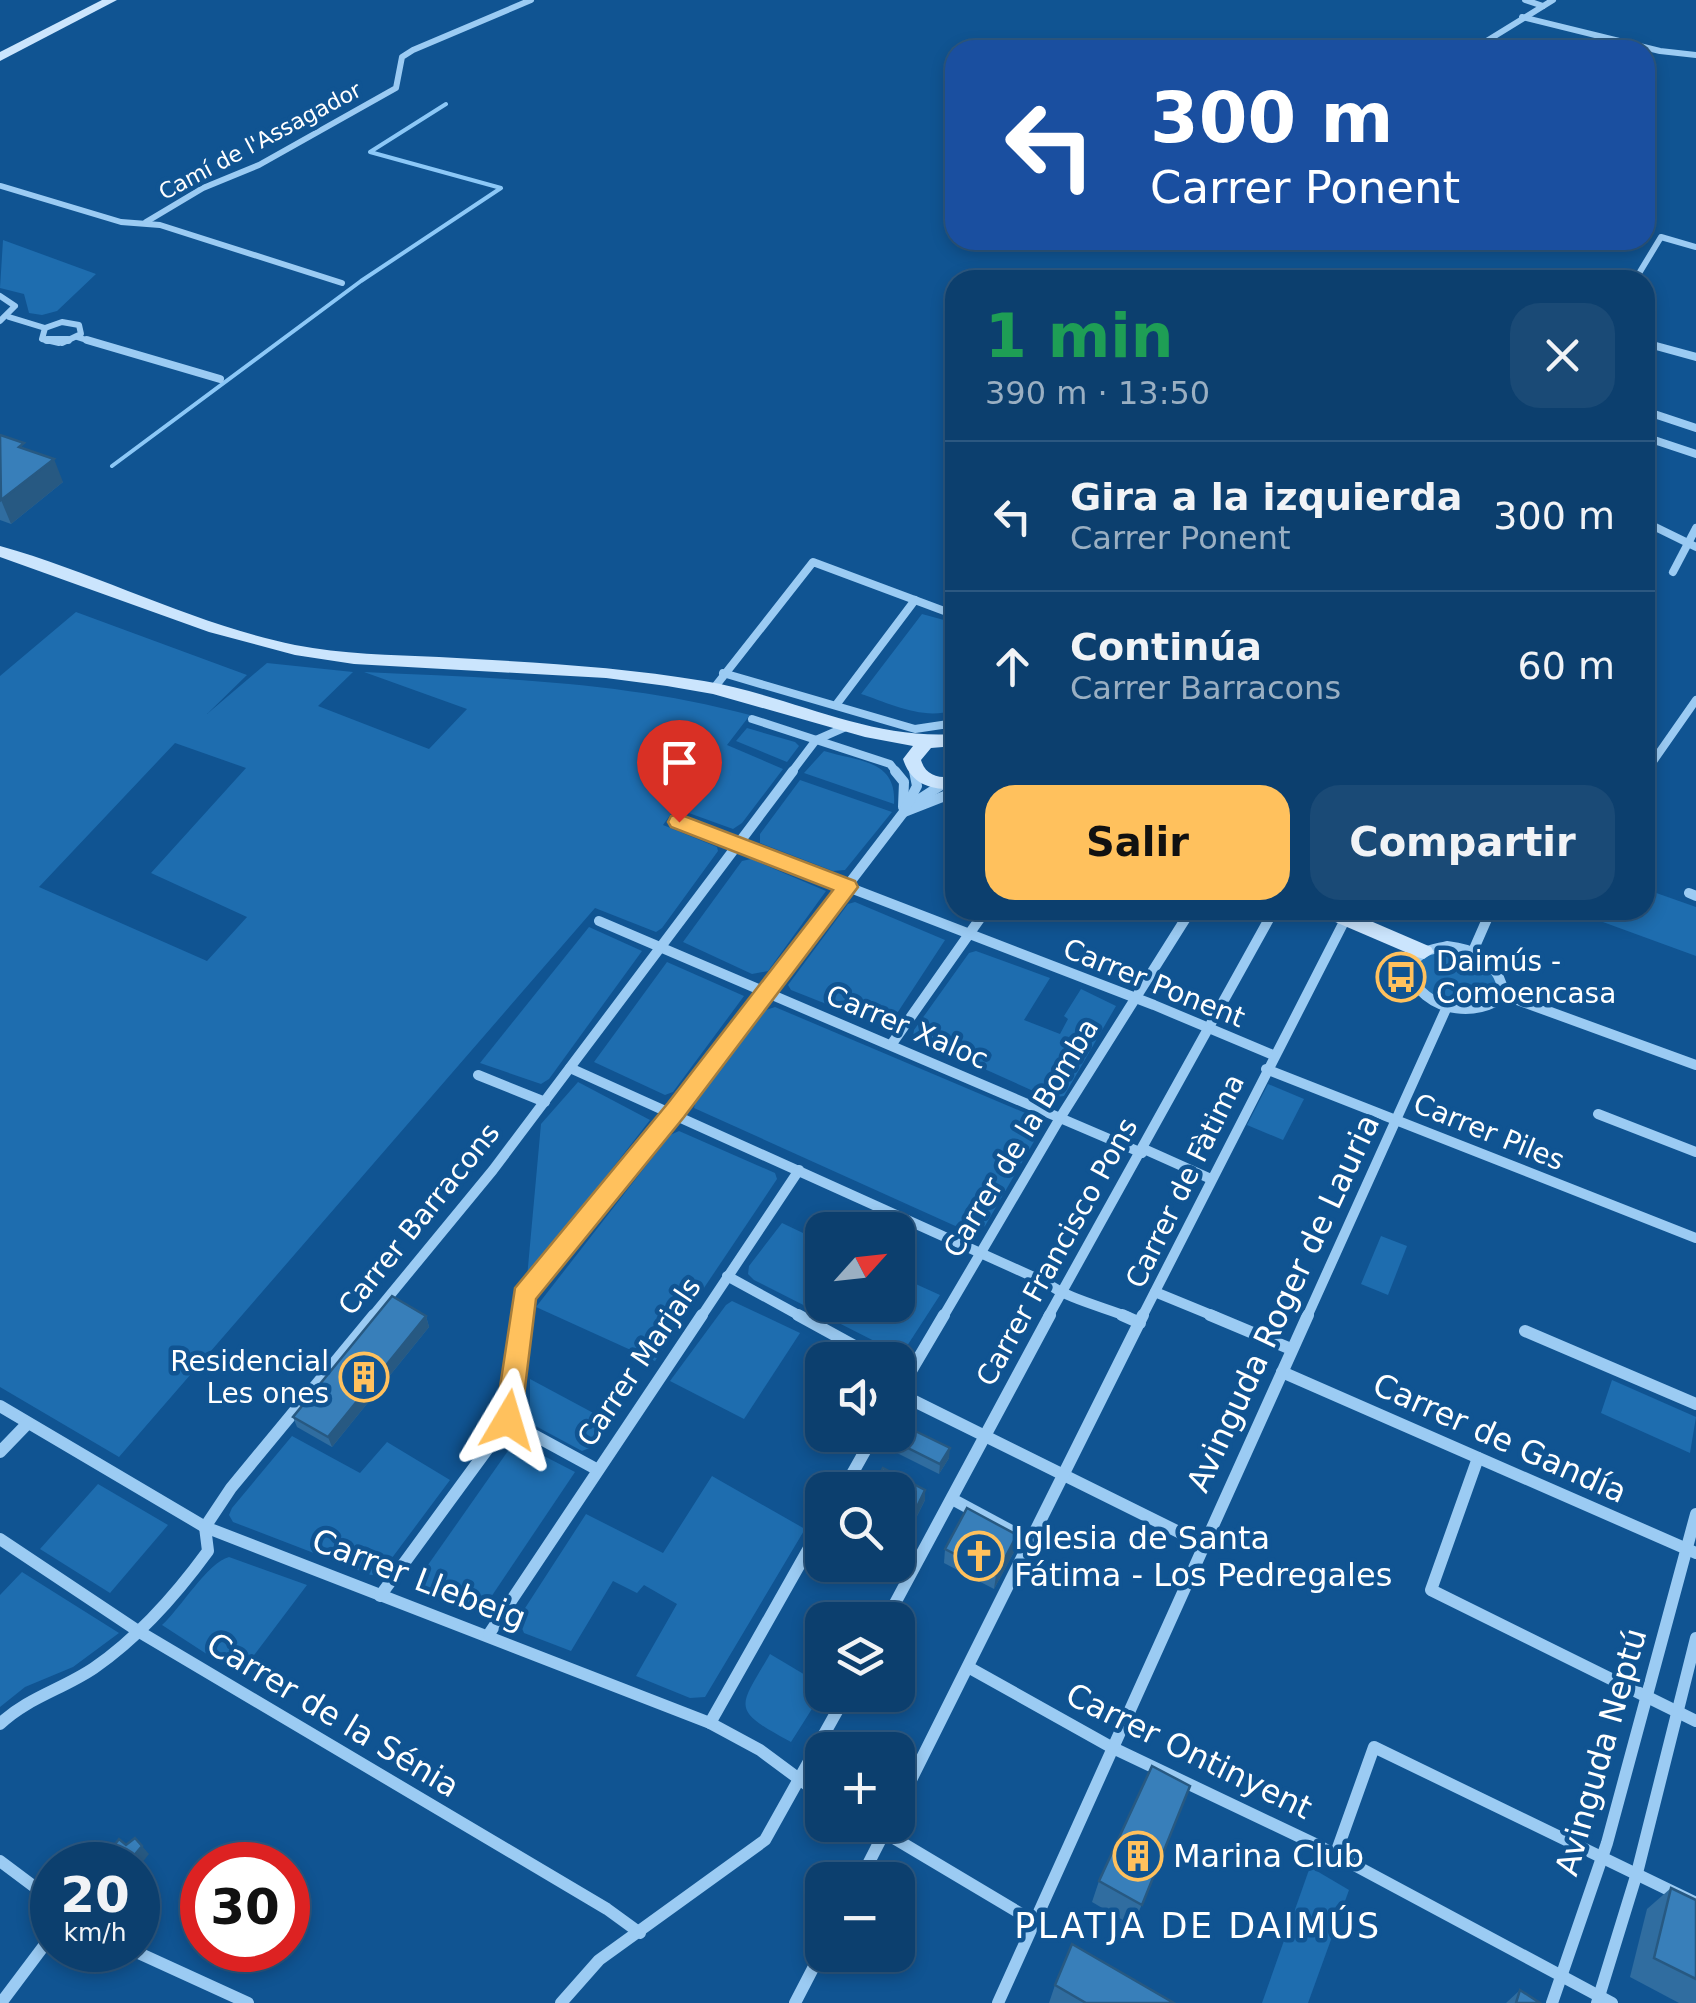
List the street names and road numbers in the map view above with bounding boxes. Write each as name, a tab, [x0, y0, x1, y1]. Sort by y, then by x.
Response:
street label: Camí de l'Assagador	[155, 77, 366, 205]
street label: Carrer Ponent	[1058, 932, 1250, 1034]
street label: Carrer Xaloc	[821, 978, 993, 1076]
street label: Carrer de la Bomba	[937, 1013, 1105, 1263]
street label: Carrer de Fàtima	[1119, 1069, 1251, 1293]
street label: Carrer Piles	[1409, 1087, 1569, 1177]
street label: Avinguda Roger de Lauria	[1179, 1108, 1387, 1498]
street label: Carrer Francisco Pons	[970, 1112, 1144, 1392]
street label: Carrer Barracons	[332, 1116, 506, 1322]
street label: Carrer Marjals	[570, 1271, 708, 1453]
street label: Carrer de Gandía	[1367, 1365, 1633, 1511]
street label: Carrer Llebeig	[307, 1521, 531, 1637]
street label: Avinguda Neptú	[1548, 1624, 1654, 1880]
street label: Carrer de la Sénia	[200, 1625, 466, 1805]
street label: Carrer Ontinyent	[1060, 1675, 1318, 1827]

